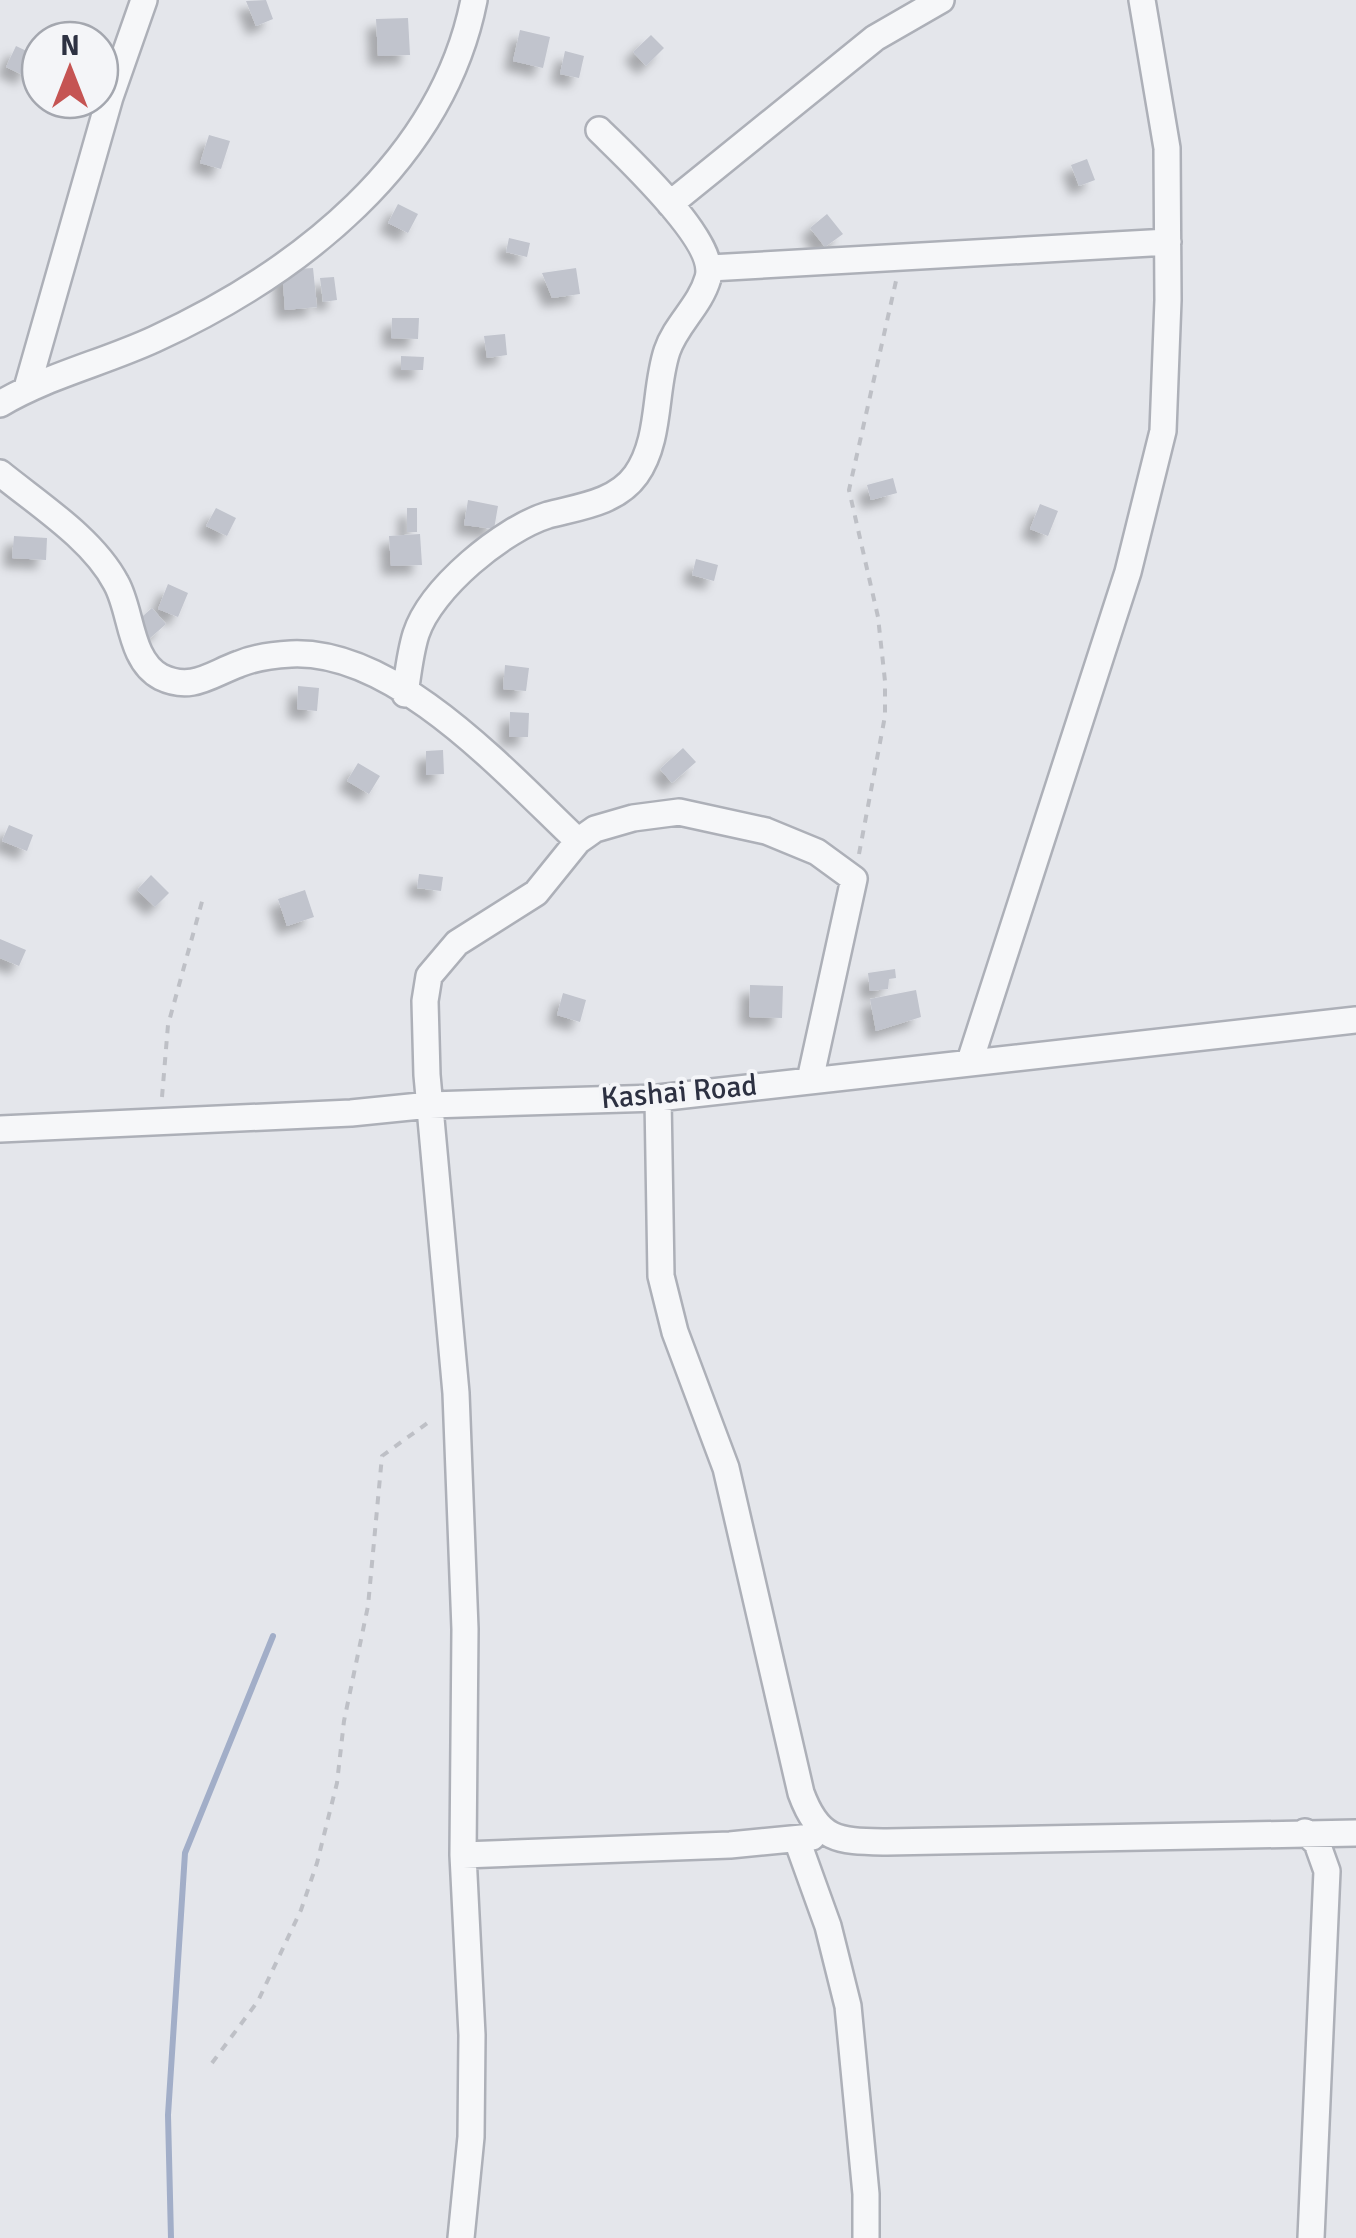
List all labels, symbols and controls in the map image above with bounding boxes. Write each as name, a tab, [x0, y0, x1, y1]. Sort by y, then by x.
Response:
north arrow	[20, 20, 120, 120]
text: N	[60, 29, 80, 63]
street label: Kashai Road	[599, 1067, 759, 1117]

